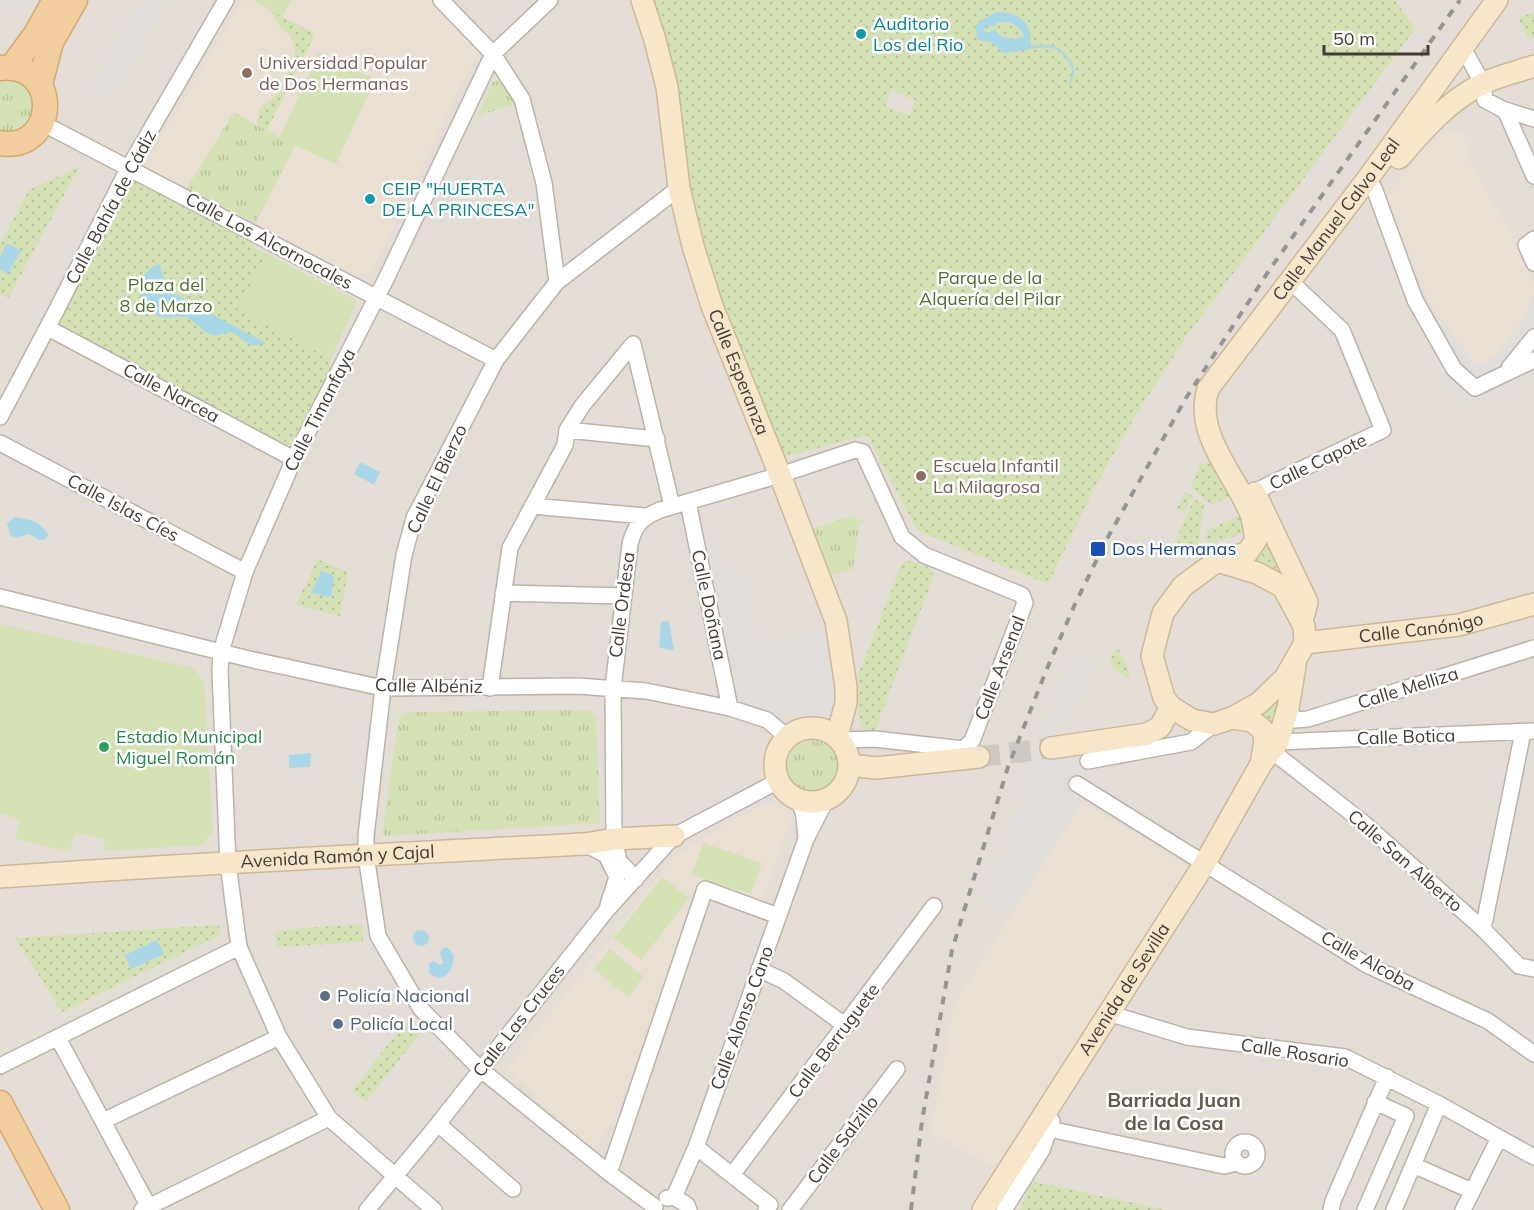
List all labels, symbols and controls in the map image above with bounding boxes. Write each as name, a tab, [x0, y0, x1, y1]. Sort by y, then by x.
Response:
place label: Auditorio Los del Rio	[873, 12, 963, 56]
scale bar	[1324, 18, 1428, 56]
marker: Auditorio Los del Rio	[854, 27, 868, 41]
text: 50 m	[1333, 27, 1375, 50]
place label: Universidad Popular de Dos Hermanas	[259, 51, 428, 95]
marker: Universidad Popular de Dos Hermanas	[240, 66, 254, 80]
street label: Calle Bahía de Cádiz	[60, 125, 161, 288]
street label: Calle Manuel Calvo Leal	[1267, 133, 1405, 305]
place label: CEIP "HUERTA DE LA PRINCESA"	[382, 177, 535, 221]
street label: Calle Los Alcornocales	[182, 187, 357, 294]
marker: CEIP "HUERTA DE LA PRINCESA"	[363, 192, 377, 206]
park label: Parque de la Alquería del Pilar	[919, 266, 1061, 310]
park label: Plaza del 8 de Marzo	[119, 273, 213, 317]
street label: Calle Esperanza	[703, 305, 775, 438]
street label: Calle Timanfaya	[279, 344, 360, 475]
street label: Calle Narcea	[119, 358, 223, 428]
street label: Calle El Bierzo	[401, 421, 472, 537]
street label: Calle Capote	[1265, 428, 1370, 495]
place label: Escuela Infantil La Milagrosa	[933, 454, 1059, 498]
street label: Calle Islas Cíes	[63, 468, 183, 547]
marker: Escuela Infantil La Milagrosa	[914, 469, 928, 483]
place label: Dos Hermanas	[1112, 537, 1236, 560]
marker: Dos Hermanas	[1089, 540, 1107, 558]
street label: Calle Doñana	[687, 548, 732, 662]
street label: Calle Ordesa	[604, 551, 639, 659]
street label: Calle Canónigo	[1357, 607, 1486, 648]
street label: Calle Arsenal	[969, 612, 1030, 723]
street label: Calle Melliza	[1355, 661, 1461, 714]
street label: Calle Albéniz	[375, 673, 483, 698]
street label: Calle Botica	[1356, 723, 1456, 750]
place label: Estadio Municipal Miguel Román	[116, 725, 262, 769]
marker: Estadio Municipal Miguel Román	[97, 740, 111, 754]
street label: Calle San Alberto	[1343, 804, 1467, 917]
street label: Avenida Ramón y Cajal	[240, 840, 435, 873]
street label: Avenida de Sevilla	[1073, 919, 1175, 1060]
street label: Calle Alcoba	[1317, 925, 1419, 996]
street label: Calle Alonso Cano	[705, 943, 778, 1093]
street label: Calle Las Cruces	[467, 960, 570, 1082]
street label: Calle Berruguete	[783, 979, 884, 1103]
place label: Policía Nacional	[337, 984, 469, 1007]
marker: Policía Nacional	[318, 989, 332, 1003]
place label: Policía Local	[350, 1012, 453, 1035]
marker: Policía Local	[331, 1017, 345, 1031]
street label: Calle Rosario	[1239, 1033, 1351, 1072]
district label: Barriada Juan de la Cosa	[1107, 1087, 1241, 1135]
street label: Calle Salzillo	[802, 1091, 883, 1188]

